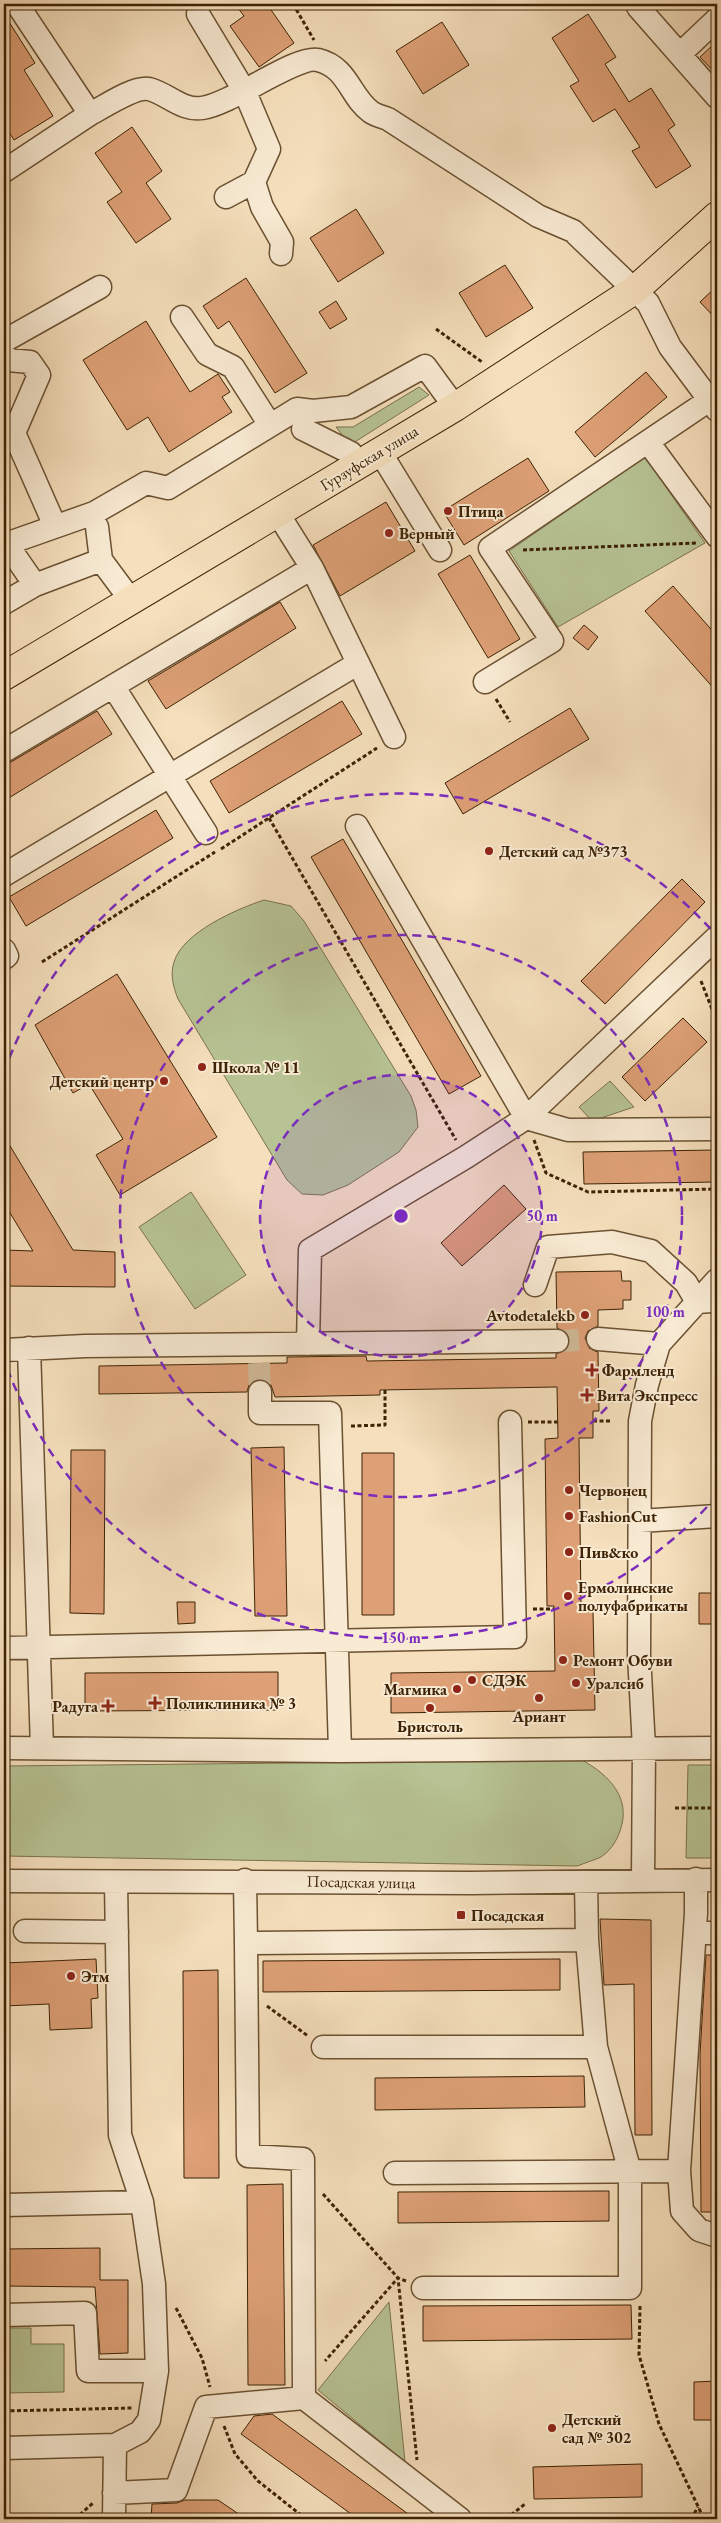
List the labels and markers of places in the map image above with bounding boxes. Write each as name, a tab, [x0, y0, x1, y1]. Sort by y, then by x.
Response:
place label: Птица	[458, 501, 505, 522]
marker: Птица	[442, 505, 454, 517]
place label: Верный	[399, 523, 455, 544]
marker: Верный	[383, 527, 395, 539]
place label: Детский сад №373	[499, 841, 628, 862]
marker: Детский сад №373	[483, 845, 495, 857]
place label: Школа № 11	[212, 1057, 300, 1078]
marker: Школа № 11	[196, 1061, 208, 1073]
place label: Детский центр	[49, 1071, 154, 1092]
marker: Детский центр	[158, 1075, 170, 1087]
centre of rings	[392, 1207, 410, 1225]
place label: Avtodetalekb	[485, 1305, 575, 1326]
marker: Avtodetalekb	[579, 1309, 591, 1321]
place label: Фармленд	[602, 1360, 675, 1381]
marker: Фармленд	[586, 1364, 598, 1376]
place label: Вита Экспресс	[597, 1385, 698, 1406]
marker: Вита Экспресс	[581, 1389, 593, 1401]
place label: Червонец	[579, 1480, 648, 1501]
marker: Червонец	[563, 1484, 575, 1496]
place label: FashionCut	[579, 1506, 657, 1527]
marker: FashionCut	[563, 1510, 575, 1522]
place label: Пив&ко	[579, 1542, 638, 1563]
marker: Пив&ко	[563, 1546, 575, 1558]
place label: Ермолинские полуфабрикаты	[578, 1577, 688, 1616]
marker: Ермолинские полуфабрикаты	[562, 1590, 574, 1602]
place label: Ремонт Обуви	[573, 1650, 673, 1671]
marker: Ремонт Обуви	[557, 1654, 569, 1666]
place label: СДЭК	[482, 1670, 527, 1691]
place label: Уралсиб	[585, 1673, 644, 1694]
marker: СДЭК	[466, 1674, 478, 1686]
marker: Уралсиб	[570, 1677, 582, 1689]
place label: Магмика	[383, 1679, 448, 1700]
marker: Магмика	[451, 1683, 463, 1695]
marker: Ариант	[533, 1692, 545, 1704]
place label: Поликлиника № 3	[166, 1693, 296, 1714]
place label: Радуга	[52, 1696, 99, 1717]
marker: Поликлиника № 3	[148, 1696, 162, 1710]
marker: Радуга	[102, 1700, 114, 1712]
marker: Бристоль	[424, 1702, 436, 1714]
place label: Ариант	[511, 1706, 566, 1727]
place label: Бристоль	[397, 1716, 464, 1737]
place label: Посадская	[471, 1905, 545, 1926]
marker: Посадская	[455, 1909, 467, 1921]
place label: Этм	[81, 1966, 110, 1987]
marker: Этм	[65, 1970, 77, 1982]
place label: Детский сад № 302	[562, 2409, 632, 2448]
marker: Детский сад № 302	[546, 2422, 558, 2434]

